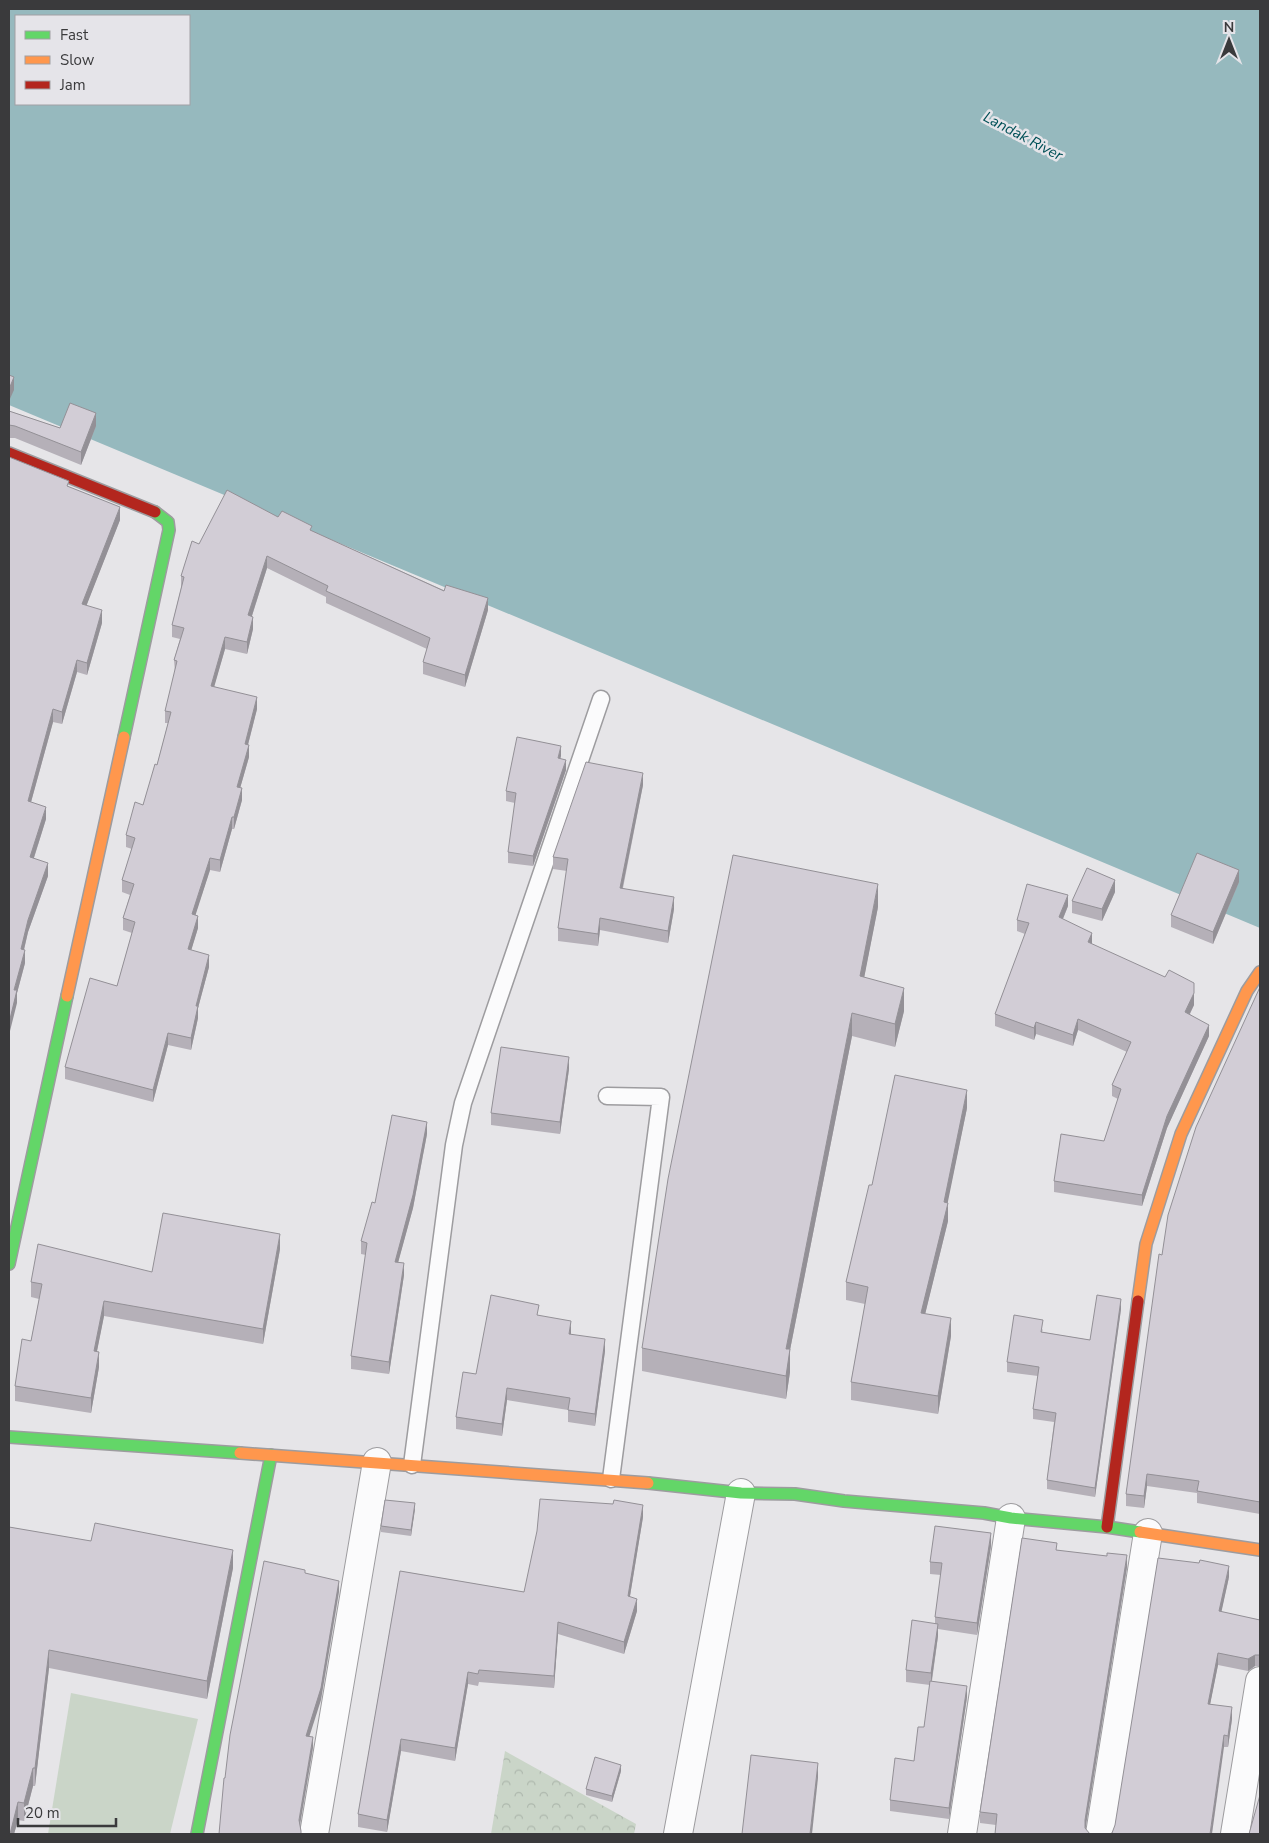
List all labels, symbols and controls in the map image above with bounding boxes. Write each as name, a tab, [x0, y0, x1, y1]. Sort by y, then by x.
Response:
legend	[15, 15, 190, 105]
north arrow	[1204, 15, 1254, 65]
text: N	[1224, 18, 1234, 37]
text: Fast	[60, 25, 89, 45]
text: Slow	[60, 50, 95, 70]
text: Jam	[59, 75, 86, 95]
water label: Landak River	[980, 107, 1067, 166]
scale bar	[18, 1796, 115, 1828]
text: 20 m	[25, 1803, 60, 1823]

